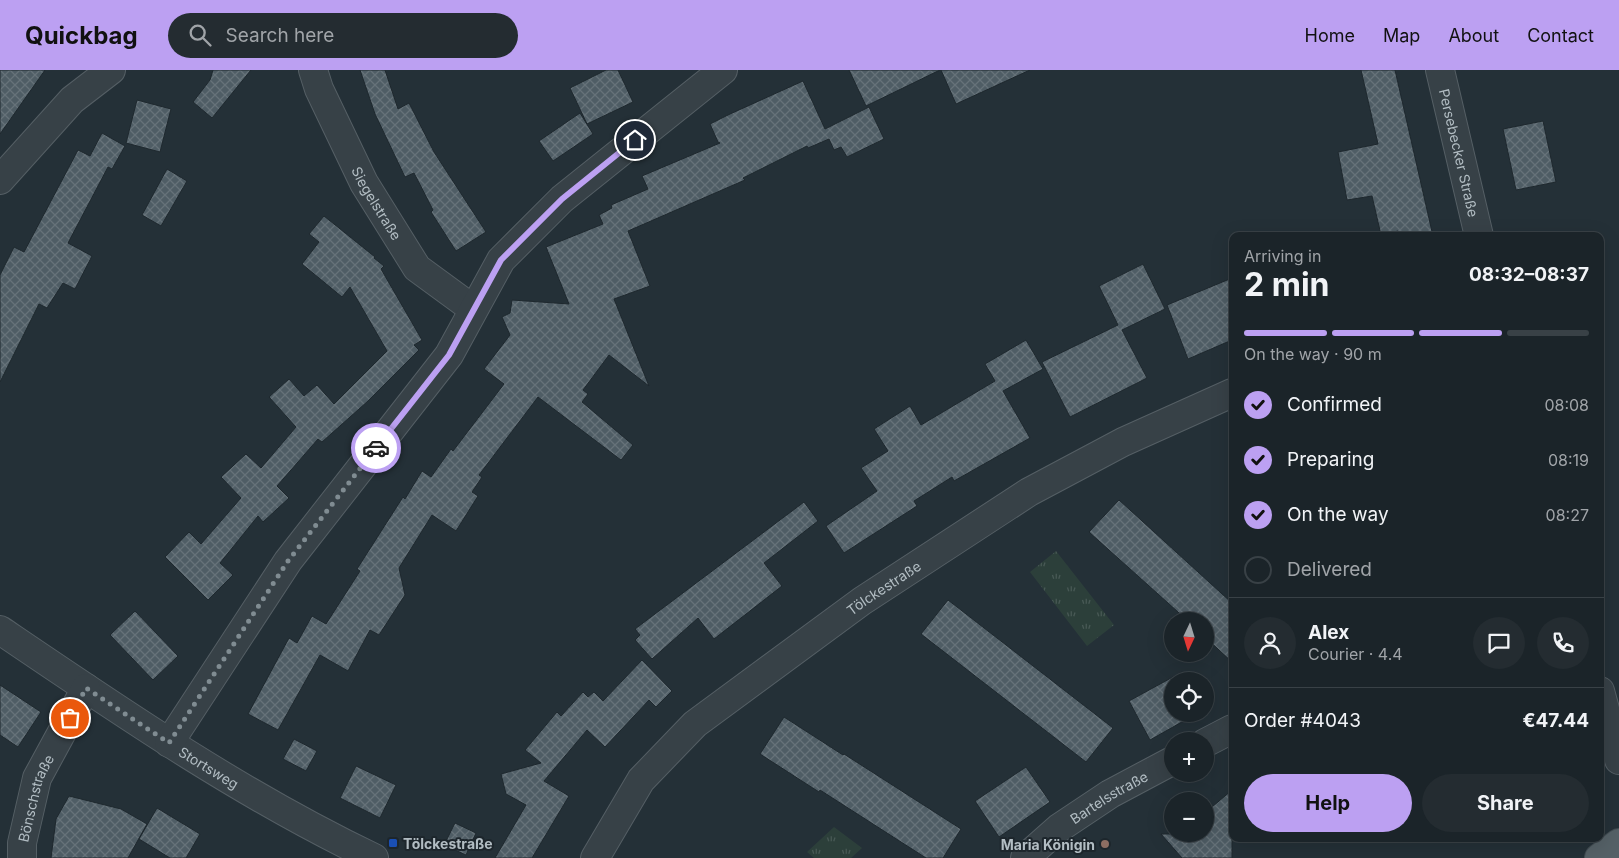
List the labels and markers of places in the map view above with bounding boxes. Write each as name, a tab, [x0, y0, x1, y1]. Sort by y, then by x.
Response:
pin	[614, 119, 656, 161]
pin	[49, 697, 91, 739]
place label: Tölckestraße	[403, 835, 493, 852]
place label: Maria Königin	[1001, 836, 1095, 853]
marker: Tölckestraße	[387, 837, 399, 849]
marker: Maria Königin	[1099, 838, 1111, 850]

